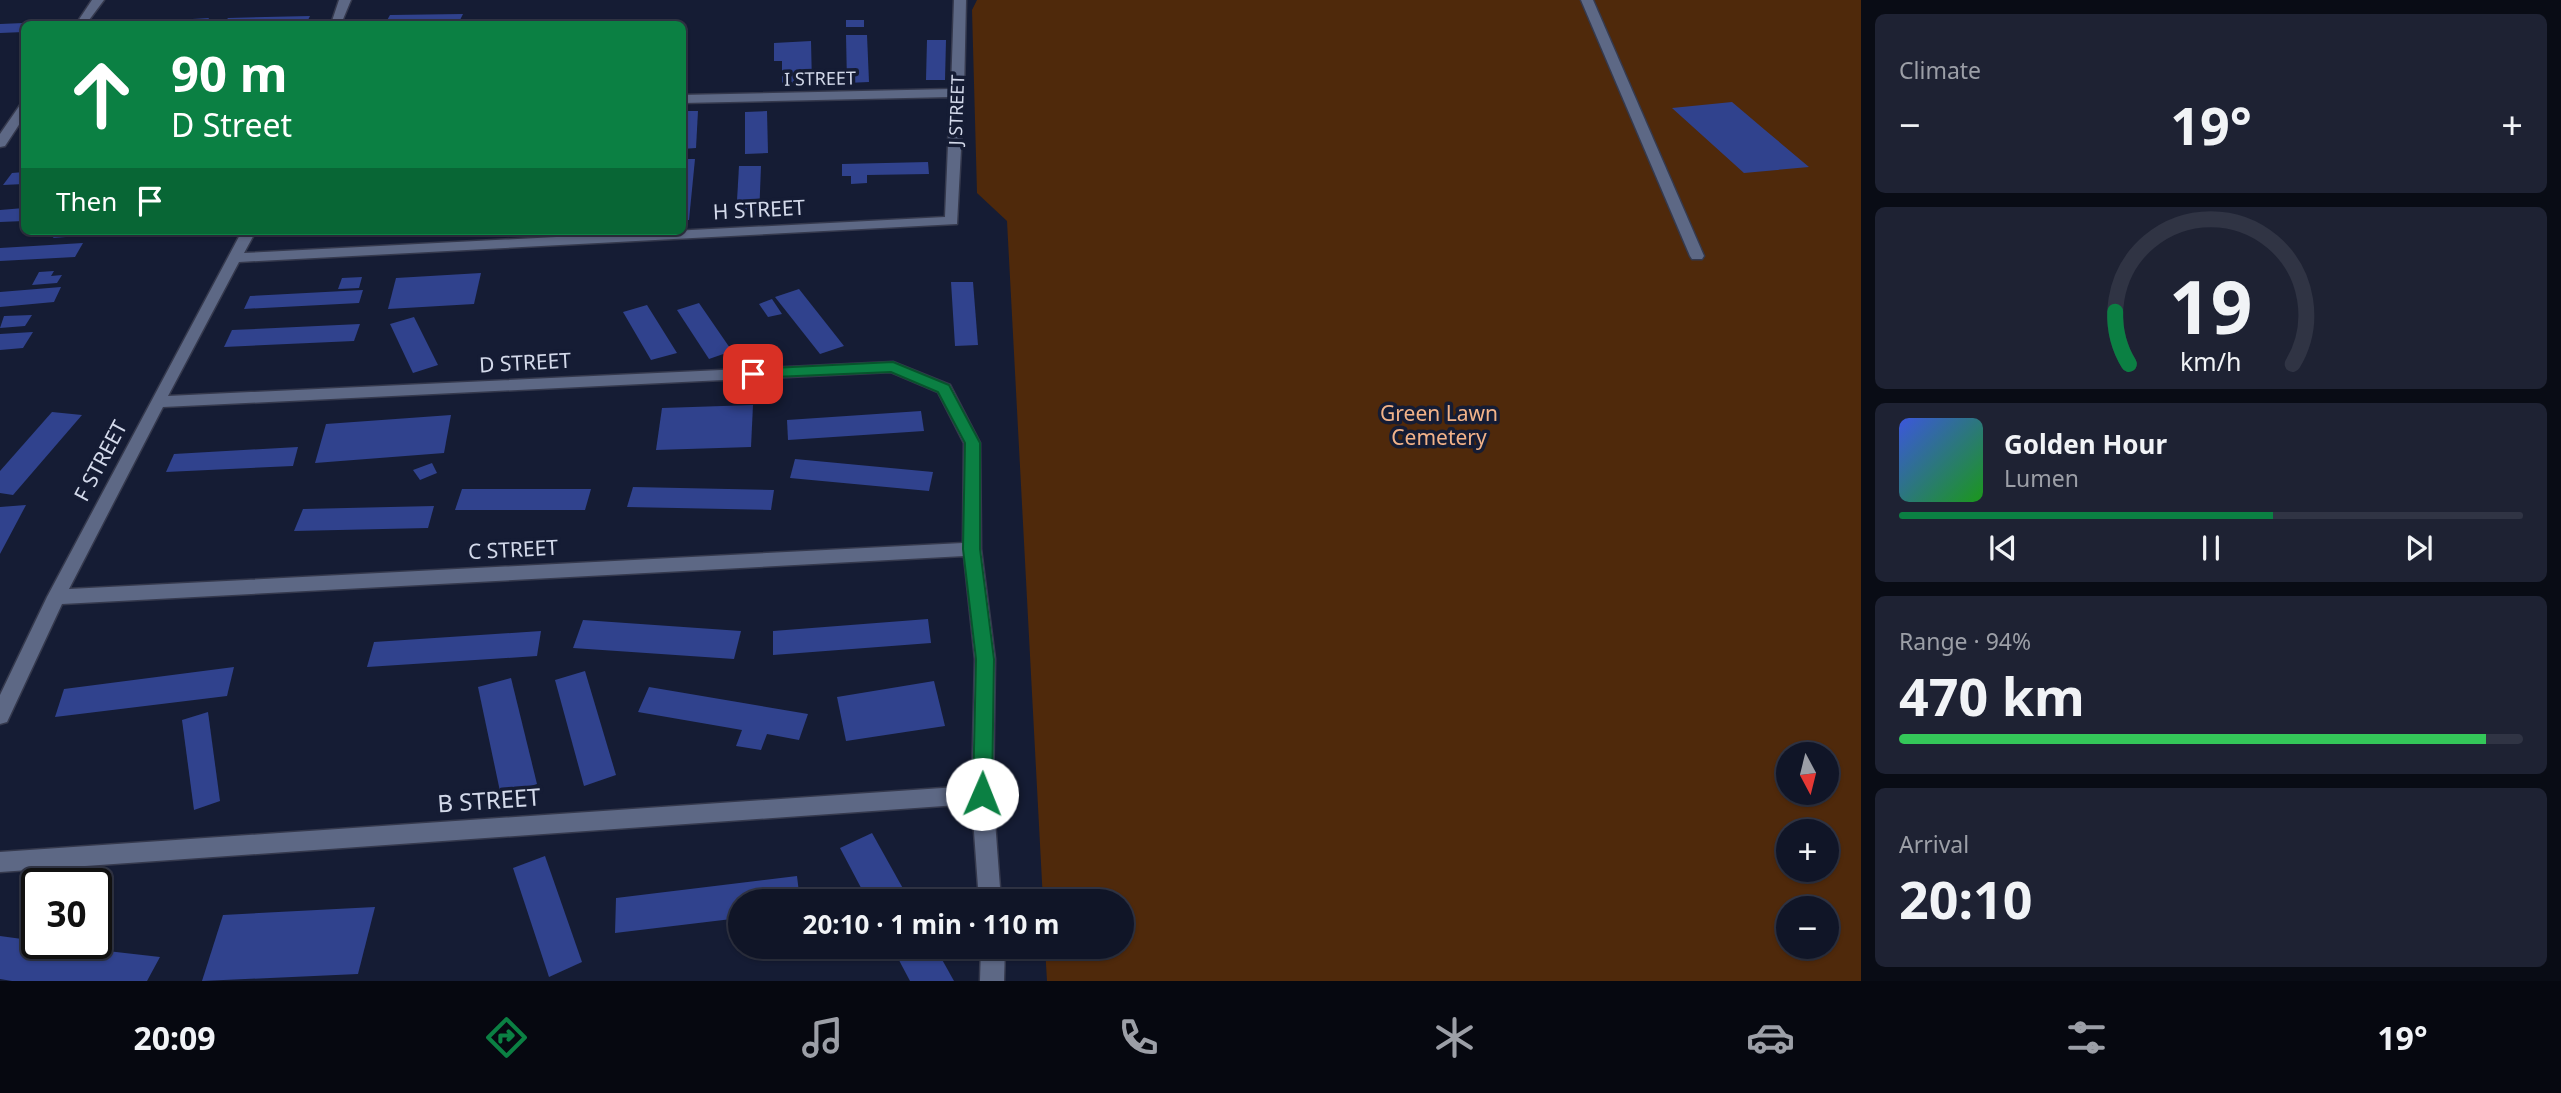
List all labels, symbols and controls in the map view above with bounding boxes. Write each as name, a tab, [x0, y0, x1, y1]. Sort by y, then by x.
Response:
text: 90 m	[171, 40, 288, 106]
icon: ahead	[56, 49, 147, 140]
text: Climate	[1899, 54, 1981, 86]
street label: I STREET	[784, 65, 856, 91]
street label: J STREET	[943, 74, 969, 148]
text: 19°	[2170, 89, 2252, 160]
text: −	[1899, 98, 1921, 150]
text: +	[2501, 98, 2523, 150]
text: D Street	[171, 103, 292, 146]
icon: arrive	[131, 182, 169, 220]
text: Then	[56, 183, 117, 219]
street label: H STREET	[712, 193, 806, 225]
text: 19	[2169, 256, 2253, 355]
pin	[723, 344, 783, 404]
text: km/h	[2180, 344, 2242, 378]
street label: D STREET	[478, 346, 572, 378]
icon: arrive	[734, 355, 772, 393]
park label: Green Lawn Cemetery	[1380, 399, 1498, 451]
street label: F STREET	[67, 415, 133, 506]
text: Golden Hour	[2004, 426, 2167, 462]
text: Lumen	[2004, 462, 2079, 494]
icon: previous	[1984, 529, 2022, 567]
icon: pause	[2192, 529, 2230, 567]
icon: next	[2400, 529, 2438, 567]
street label: C STREET	[467, 533, 559, 565]
text: Range · 94%	[1899, 625, 2031, 657]
text: 470 km	[1899, 660, 2085, 731]
north arrow	[1776, 742, 1839, 805]
map controls	[1776, 742, 1839, 959]
position arrow	[945, 757, 1019, 831]
street label: B STREET	[436, 779, 542, 820]
button: +	[1776, 819, 1839, 882]
text: Arrival	[1899, 828, 1969, 860]
text: 20:10	[1899, 863, 2033, 934]
speed limit sign: 30	[21, 868, 112, 959]
button: −	[1776, 896, 1839, 959]
text: 20:10 · 1 min · 110 m	[803, 906, 1059, 942]
icon: directions	[482, 1013, 531, 1062]
icon: music	[798, 1013, 847, 1062]
icon: phone	[1114, 1013, 1163, 1062]
icon: climate	[1430, 1013, 1479, 1062]
icon: car	[1746, 1013, 1795, 1062]
icon: filters	[2062, 1013, 2111, 1062]
text: 20:09	[133, 1016, 216, 1059]
text: 19°	[2377, 1016, 2428, 1059]

